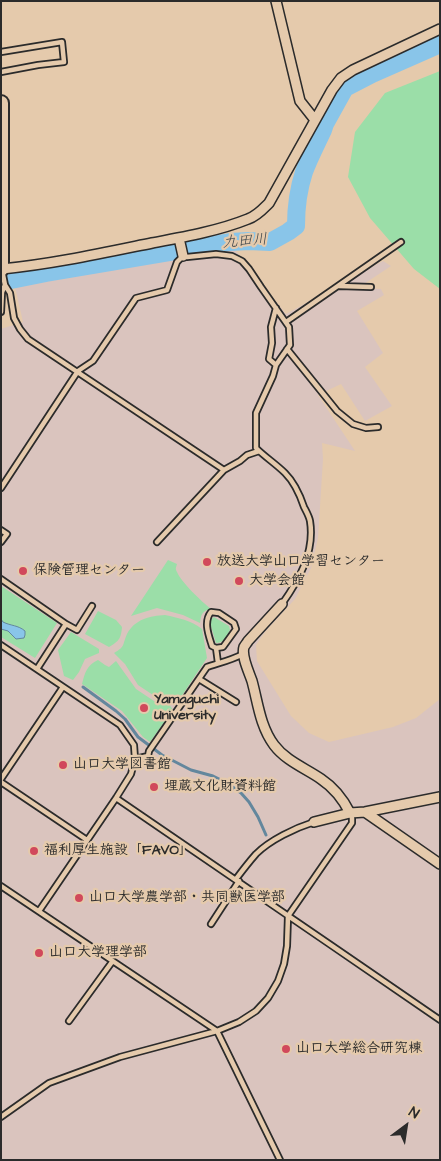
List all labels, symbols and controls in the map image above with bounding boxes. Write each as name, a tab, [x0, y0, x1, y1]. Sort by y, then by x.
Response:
water label: 九田川	[222, 231, 268, 253]
place label: 放送大学山口学習センター	[217, 554, 385, 570]
marker: 放送大学山口学習センター	[201, 556, 213, 568]
place label: 保険管理センター	[33, 563, 145, 579]
marker: 保険管理センター	[17, 565, 29, 577]
place label: 大学会館	[249, 573, 305, 589]
marker: 大学会館	[233, 575, 245, 587]
place label: Yamaguchi University	[154, 692, 219, 724]
marker: Yamaguchi University	[138, 702, 150, 714]
place label: 山口大学図書館	[73, 757, 171, 773]
marker: 山口大学図書館	[57, 759, 69, 771]
place label: 埋蔵文化財資料館	[164, 779, 276, 795]
marker: 埋蔵文化財資料館	[148, 781, 160, 793]
place label: 福利厚生施設「FAVO」	[44, 843, 193, 859]
marker: 福利厚生施設「FAVO」	[28, 845, 40, 857]
place label: 山口大学農学部・共同獣医学部	[89, 890, 285, 906]
marker: 山口大学農学部・共同獣医学部	[73, 892, 85, 904]
place label: 山口大学理学部	[49, 945, 147, 961]
marker: 山口大学理学部	[33, 947, 45, 959]
place label: 山口大学総合研究棟	[296, 1041, 422, 1057]
marker: 山口大学総合研究棟	[280, 1043, 292, 1055]
north arrow	[381, 1101, 431, 1151]
text: N	[405, 1102, 423, 1124]

